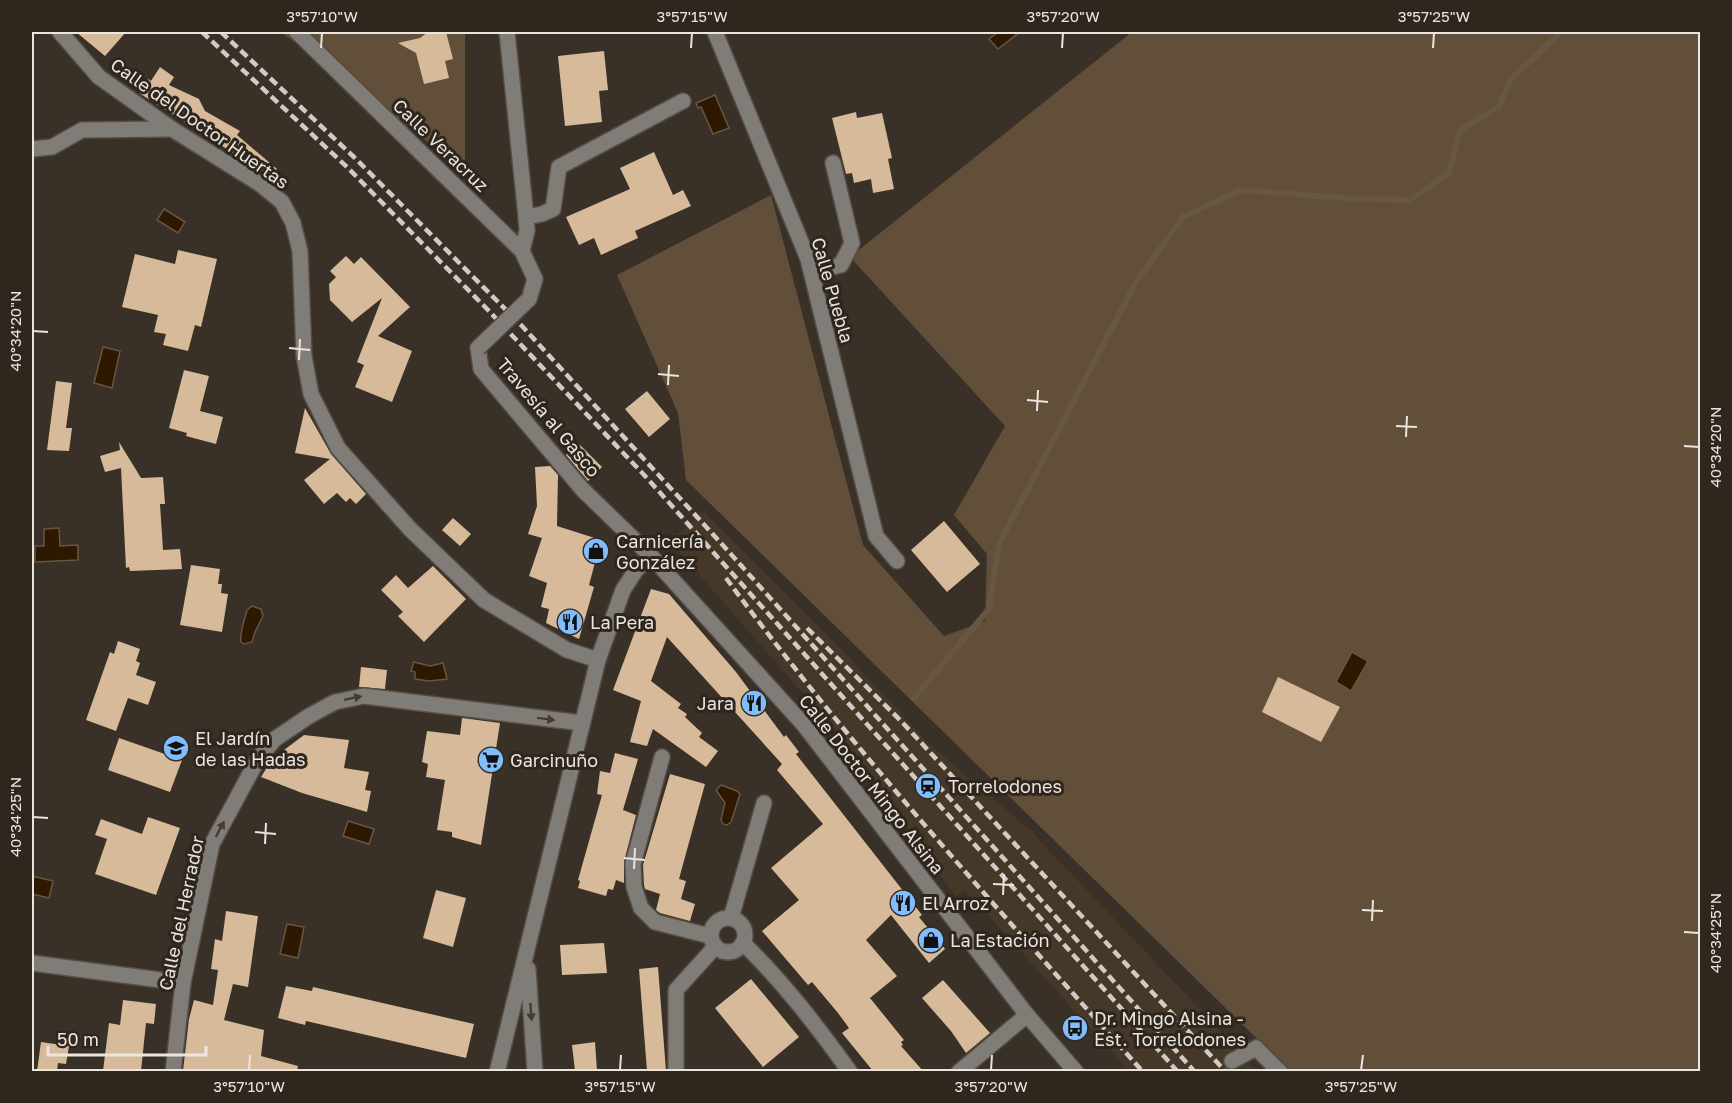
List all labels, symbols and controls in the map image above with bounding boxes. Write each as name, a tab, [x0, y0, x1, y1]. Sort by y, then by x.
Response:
text: 3°57'10"W	[286, 7, 358, 25]
text: 3°57'15"W	[656, 7, 728, 25]
text: 3°57'20"W	[1026, 7, 1100, 25]
text: 3°57'25"W	[1398, 7, 1470, 25]
street label: Calle del Doctor Huertas	[107, 53, 293, 193]
street label: Calle Veracruz	[389, 94, 493, 196]
street label: Calle Puebla	[807, 235, 859, 345]
text: 40°34'20"N	[6, 291, 24, 371]
street label: Travesía al Gasco	[493, 353, 605, 481]
text: 40°34'20"N	[1706, 407, 1724, 487]
place label: Carnicería González	[616, 530, 704, 573]
shop icon: Carnicería González	[581, 536, 611, 566]
restaurant icon: La Pera	[555, 607, 585, 637]
place label: La Pera	[590, 611, 654, 633]
restaurant icon: Jara	[739, 688, 769, 718]
street label: Calle Doctor Mingo Alsina	[795, 690, 949, 878]
place label: Jara	[697, 692, 734, 714]
one-way arrow	[343, 693, 362, 703]
one-way arrow	[537, 714, 556, 723]
place label: El Jardín de las Hadas	[195, 727, 306, 770]
school or university icon: El Jardín de las Hadas	[161, 733, 191, 763]
supermarket icon: Garcinuño	[476, 745, 506, 775]
place label: Garcinuño	[510, 749, 598, 771]
station icon: Torrelodones	[913, 771, 943, 801]
place label: Torrelodones	[948, 775, 1062, 797]
text: 40°34'25"N	[6, 777, 24, 857]
one-way arrow	[215, 821, 225, 838]
street label: Calle del Herrador	[154, 834, 208, 992]
restaurant icon: El Arroz	[888, 888, 918, 918]
place label: El Arroz	[922, 892, 989, 914]
text: 40°34'25"N	[1706, 893, 1724, 973]
shop icon: La Estación	[916, 925, 946, 955]
place label: La Estación	[950, 929, 1050, 951]
one-way arrow	[527, 1002, 536, 1021]
place label: Dr. Mingo Alsina - Est. Torrelodones	[1094, 1007, 1246, 1050]
bus stop icon: Dr. Mingo Alsina - Est. Torrelodones	[1060, 1013, 1090, 1043]
scale bar	[48, 1019, 206, 1057]
text: 50 m	[57, 1028, 99, 1050]
text: 3°57'10"W	[213, 1077, 285, 1095]
text: 3°57'15"W	[584, 1077, 656, 1095]
text: 3°57'20"W	[954, 1077, 1028, 1095]
text: 3°57'25"W	[1325, 1077, 1397, 1095]

